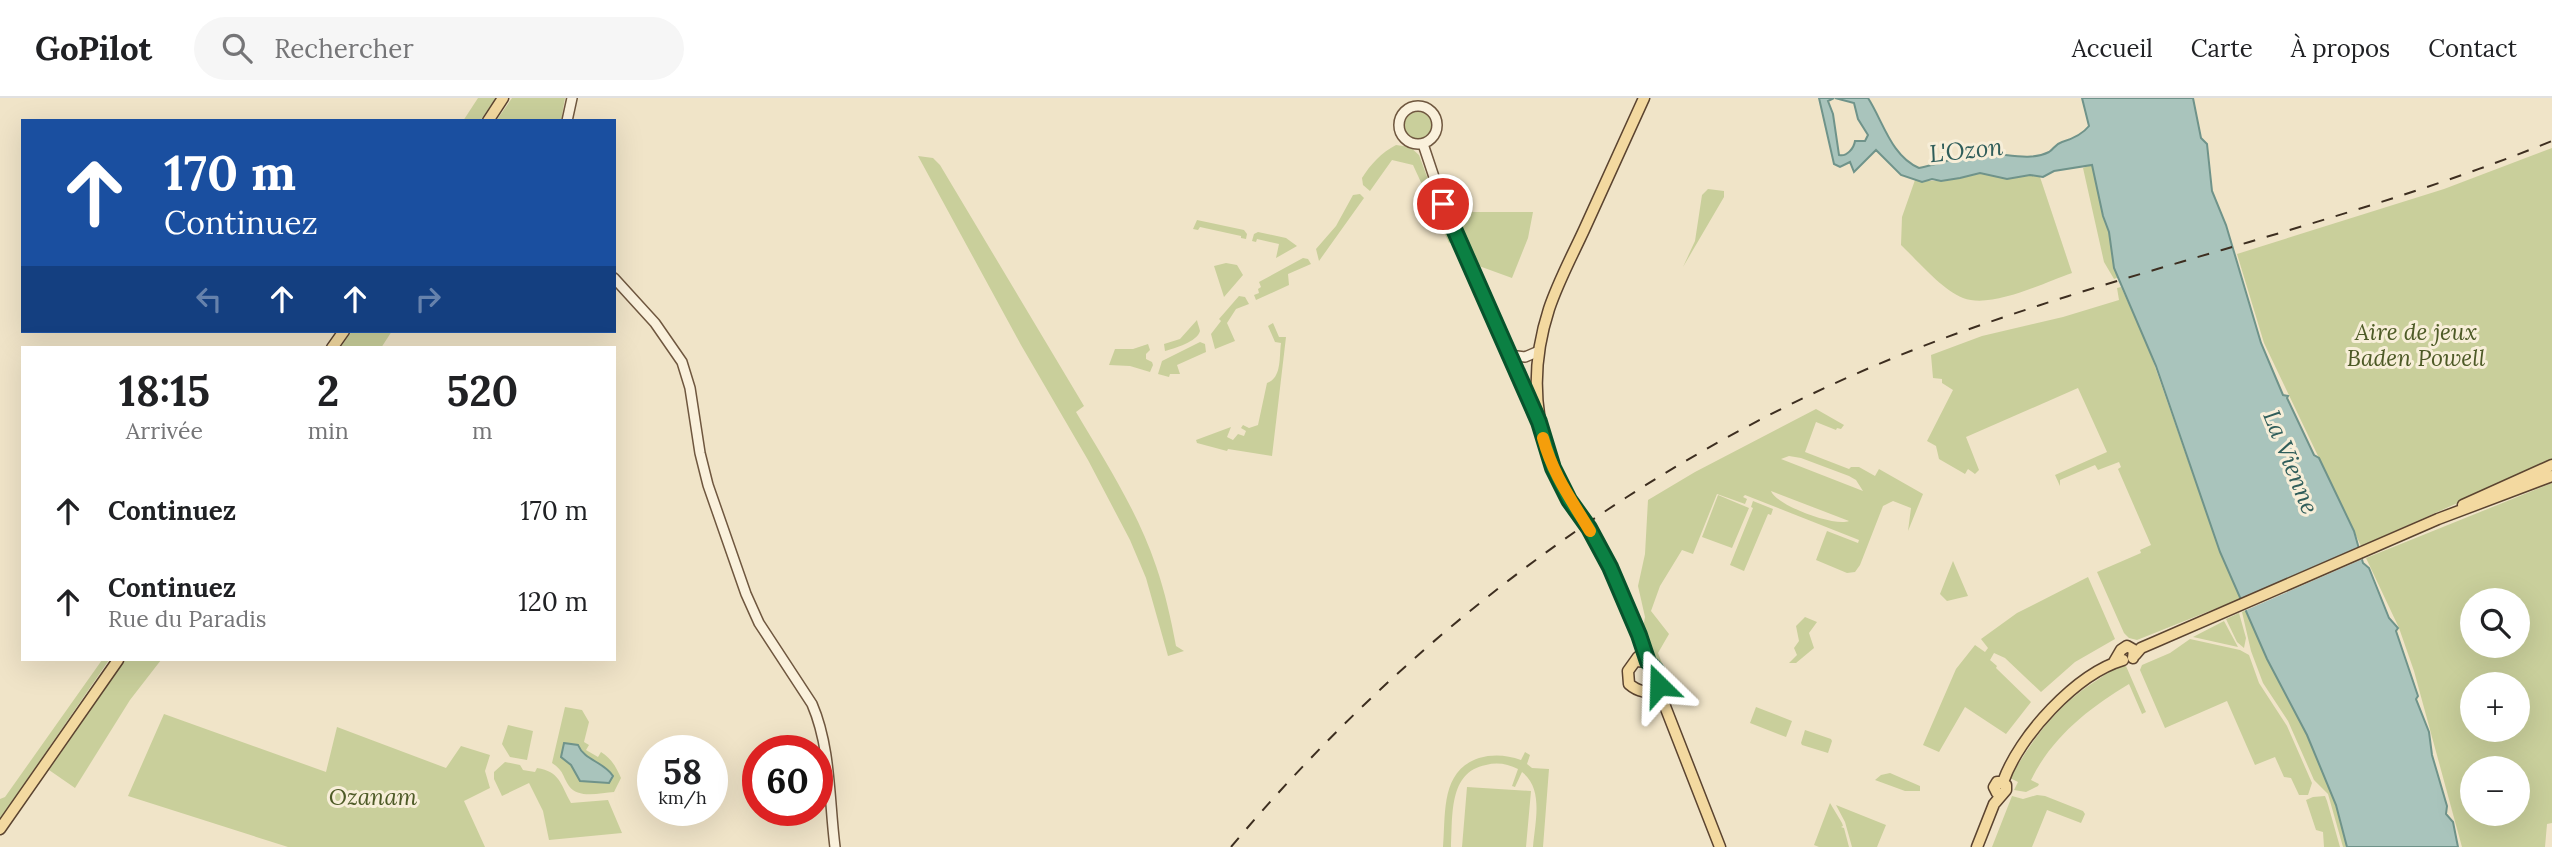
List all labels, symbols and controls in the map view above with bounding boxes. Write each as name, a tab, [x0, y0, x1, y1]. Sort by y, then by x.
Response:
search box	[194, 17, 684, 80]
text: GoPilot	[35, 27, 152, 69]
icon: search	[218, 29, 256, 67]
text: Rechercher	[274, 32, 414, 65]
text: Accueil	[2072, 33, 2153, 64]
text: Carte	[2191, 33, 2253, 64]
text: À propos	[2291, 33, 2390, 64]
text: Contact	[2428, 33, 2517, 64]
water label: L'Ozon	[1928, 131, 2005, 169]
text: 170 m	[164, 141, 296, 203]
icon: ahead	[49, 147, 140, 238]
pin	[1413, 174, 1473, 234]
icon: arrive	[1424, 185, 1462, 223]
text: Continuez	[164, 202, 318, 243]
icon: left	[190, 280, 228, 318]
icon: ahead	[263, 280, 301, 318]
icon: ahead	[336, 280, 374, 318]
icon: right	[409, 280, 447, 318]
park label: Aire de jeux Baden Powell	[2347, 317, 2486, 372]
text: 18:15	[119, 364, 210, 418]
text: 2	[317, 364, 339, 418]
text: 520	[446, 364, 518, 418]
water label: La Vienne	[2256, 406, 2326, 518]
text: Arrivée	[126, 416, 203, 445]
text: min	[308, 416, 349, 445]
text: m	[472, 416, 493, 445]
icon: ahead	[49, 492, 87, 530]
text: Continuez	[108, 494, 236, 527]
text: 170 m	[520, 494, 588, 527]
text: Continuez	[108, 571, 236, 604]
icon: ahead	[49, 583, 87, 621]
text: 120 m	[518, 585, 588, 618]
map controls	[2460, 588, 2530, 826]
button: search	[2460, 588, 2530, 658]
text: Rue du Paradis	[108, 604, 266, 633]
position arrow	[1622, 648, 1696, 722]
button: +	[2460, 672, 2530, 742]
speed limit sign: 60	[742, 735, 833, 826]
text: 58	[663, 749, 702, 794]
button: −	[2460, 756, 2530, 826]
park label: Ozanam	[329, 782, 417, 811]
text: km/h	[658, 786, 707, 809]

